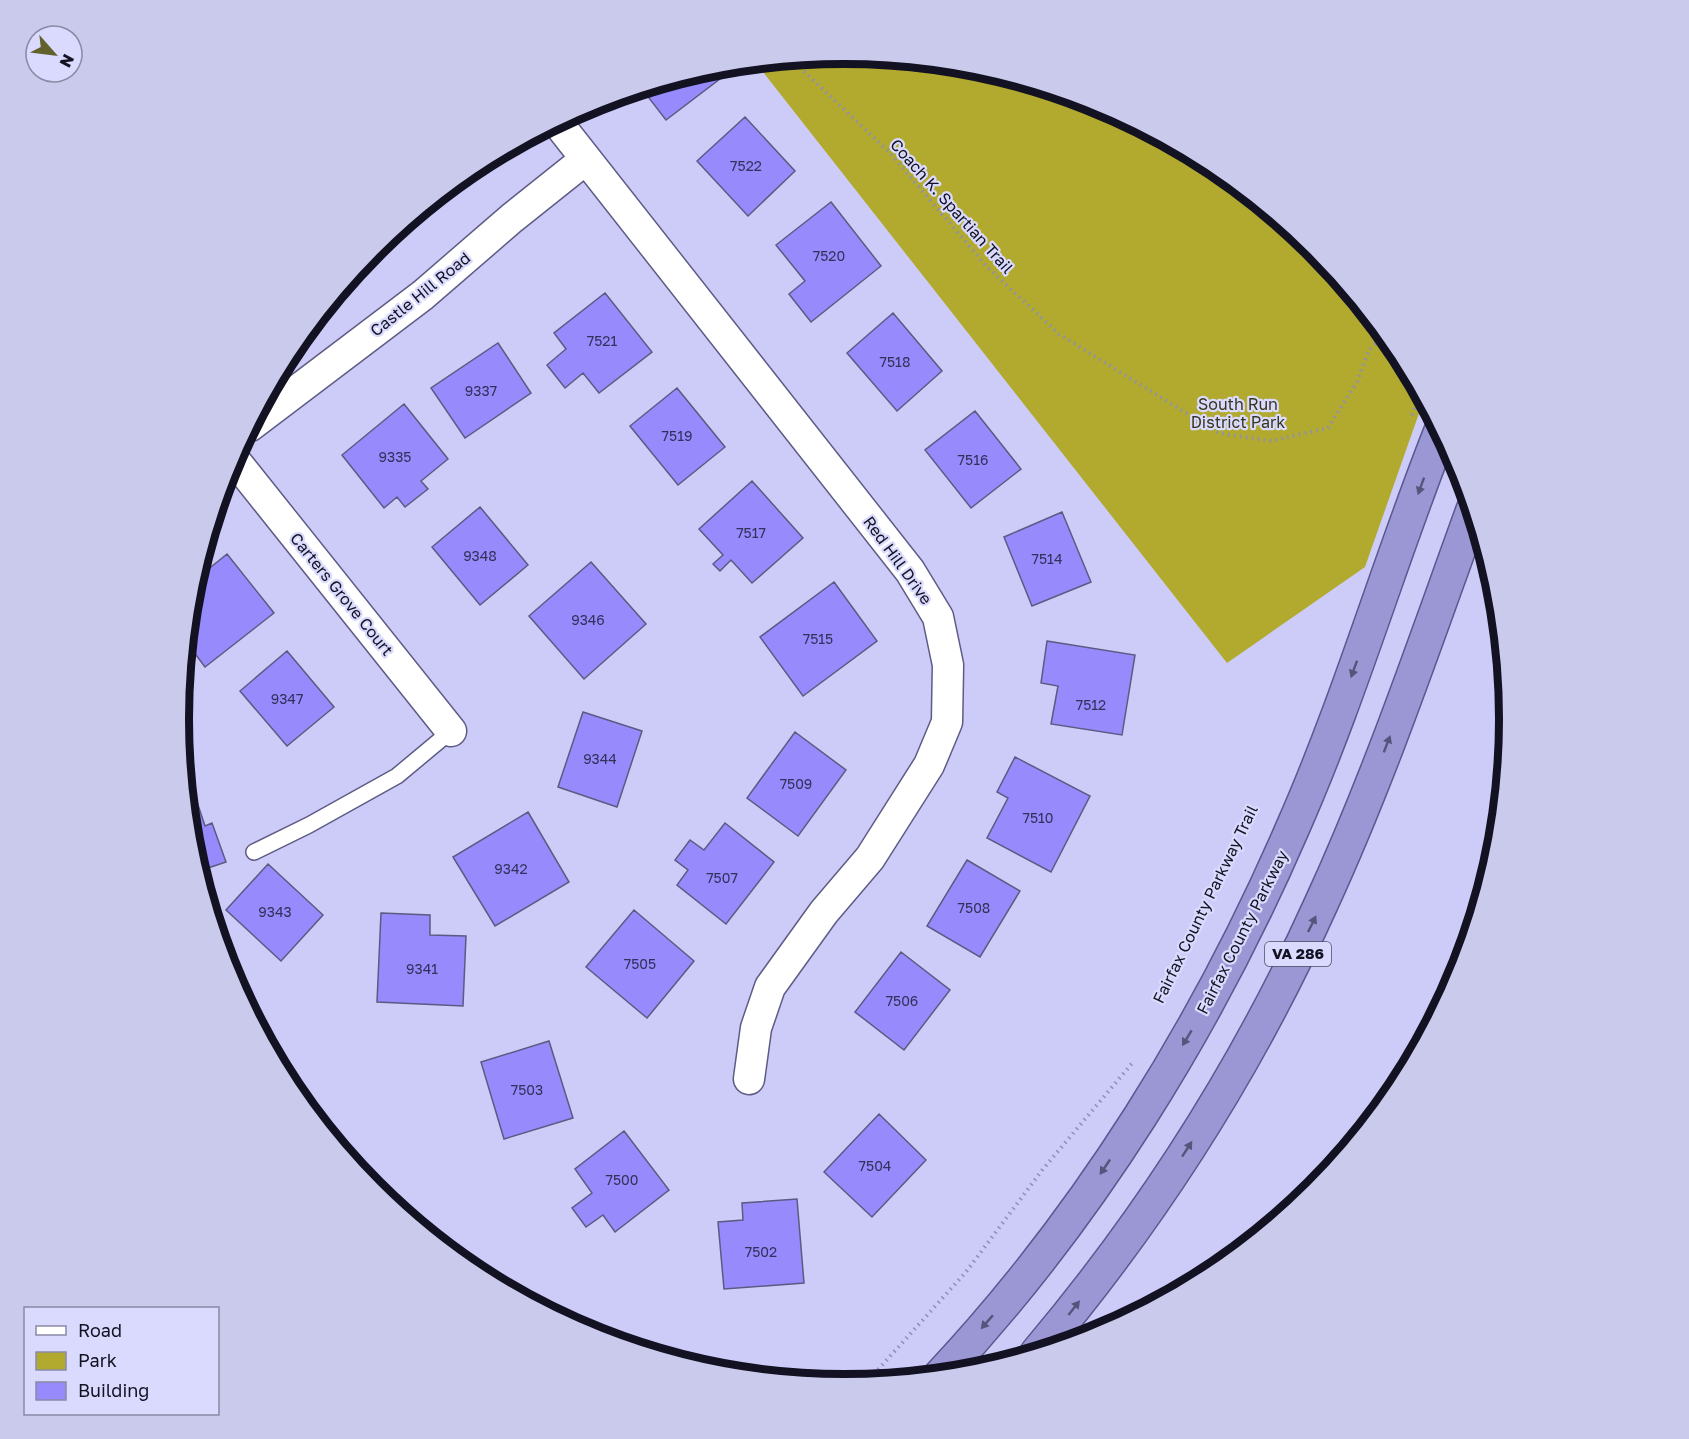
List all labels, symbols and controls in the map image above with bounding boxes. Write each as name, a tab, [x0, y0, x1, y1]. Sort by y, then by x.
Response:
north arrow	[24, 24, 84, 84]
text: N	[56, 51, 79, 71]
street label: Coach K. Spartian Trail	[886, 135, 1018, 277]
house number: 7522	[730, 157, 762, 174]
house number: 7520	[813, 247, 845, 264]
street label: Castle Hill Road	[366, 248, 474, 340]
house number: 7521	[587, 332, 617, 349]
house number: 7518	[880, 353, 910, 370]
house number: 9337	[465, 382, 497, 399]
park label: South Run District Park	[1191, 394, 1285, 432]
house number: 7519	[662, 427, 692, 444]
house number: 9335	[379, 448, 411, 465]
house number: 7516	[958, 451, 988, 468]
one-way arrow	[1415, 477, 1425, 495]
street label: Red Hill Drive	[859, 512, 937, 608]
house number: 7517	[736, 524, 766, 541]
street label: Carters Grove Court	[286, 528, 398, 660]
house number: 9348	[463, 547, 497, 564]
house number: 7514	[1032, 550, 1062, 567]
house number: 9346	[571, 611, 605, 628]
house number: 7515	[803, 630, 833, 647]
one-way arrow	[1349, 661, 1359, 679]
house number: 9347	[271, 690, 303, 707]
house number: 7512	[1076, 696, 1106, 713]
one-way arrow	[1383, 735, 1392, 753]
house number: 9344	[583, 750, 617, 767]
house number: 7509	[780, 775, 812, 792]
street label: Fairfax County Parkway Trail	[1149, 802, 1261, 1006]
house number: 7510	[1022, 809, 1054, 826]
street label: Fairfax County Parkway	[1192, 847, 1292, 1017]
house number: 9342	[494, 860, 528, 877]
house number: 7507	[706, 869, 738, 886]
house number: 7508	[958, 899, 990, 916]
house number: 9343	[258, 903, 292, 920]
one-way arrow	[1308, 915, 1317, 932]
road number: VA 286	[1265, 942, 1331, 966]
house number: 7505	[624, 955, 656, 972]
house number: 9341	[406, 960, 438, 977]
house number: 7506	[886, 992, 918, 1009]
one-way arrow	[1182, 1030, 1193, 1046]
house number: 7503	[511, 1081, 543, 1098]
one-way arrow	[1182, 1141, 1193, 1158]
house number: 7504	[859, 1157, 891, 1174]
one-way arrow	[1100, 1159, 1111, 1175]
house number: 7500	[606, 1171, 638, 1188]
house number: 7502	[745, 1243, 777, 1260]
one-way arrow	[1068, 1300, 1081, 1316]
legend	[24, 1307, 219, 1415]
one-way arrow	[981, 1314, 994, 1329]
text: Road	[78, 1319, 122, 1341]
text: Park	[78, 1349, 117, 1371]
text: Building	[78, 1379, 149, 1401]

